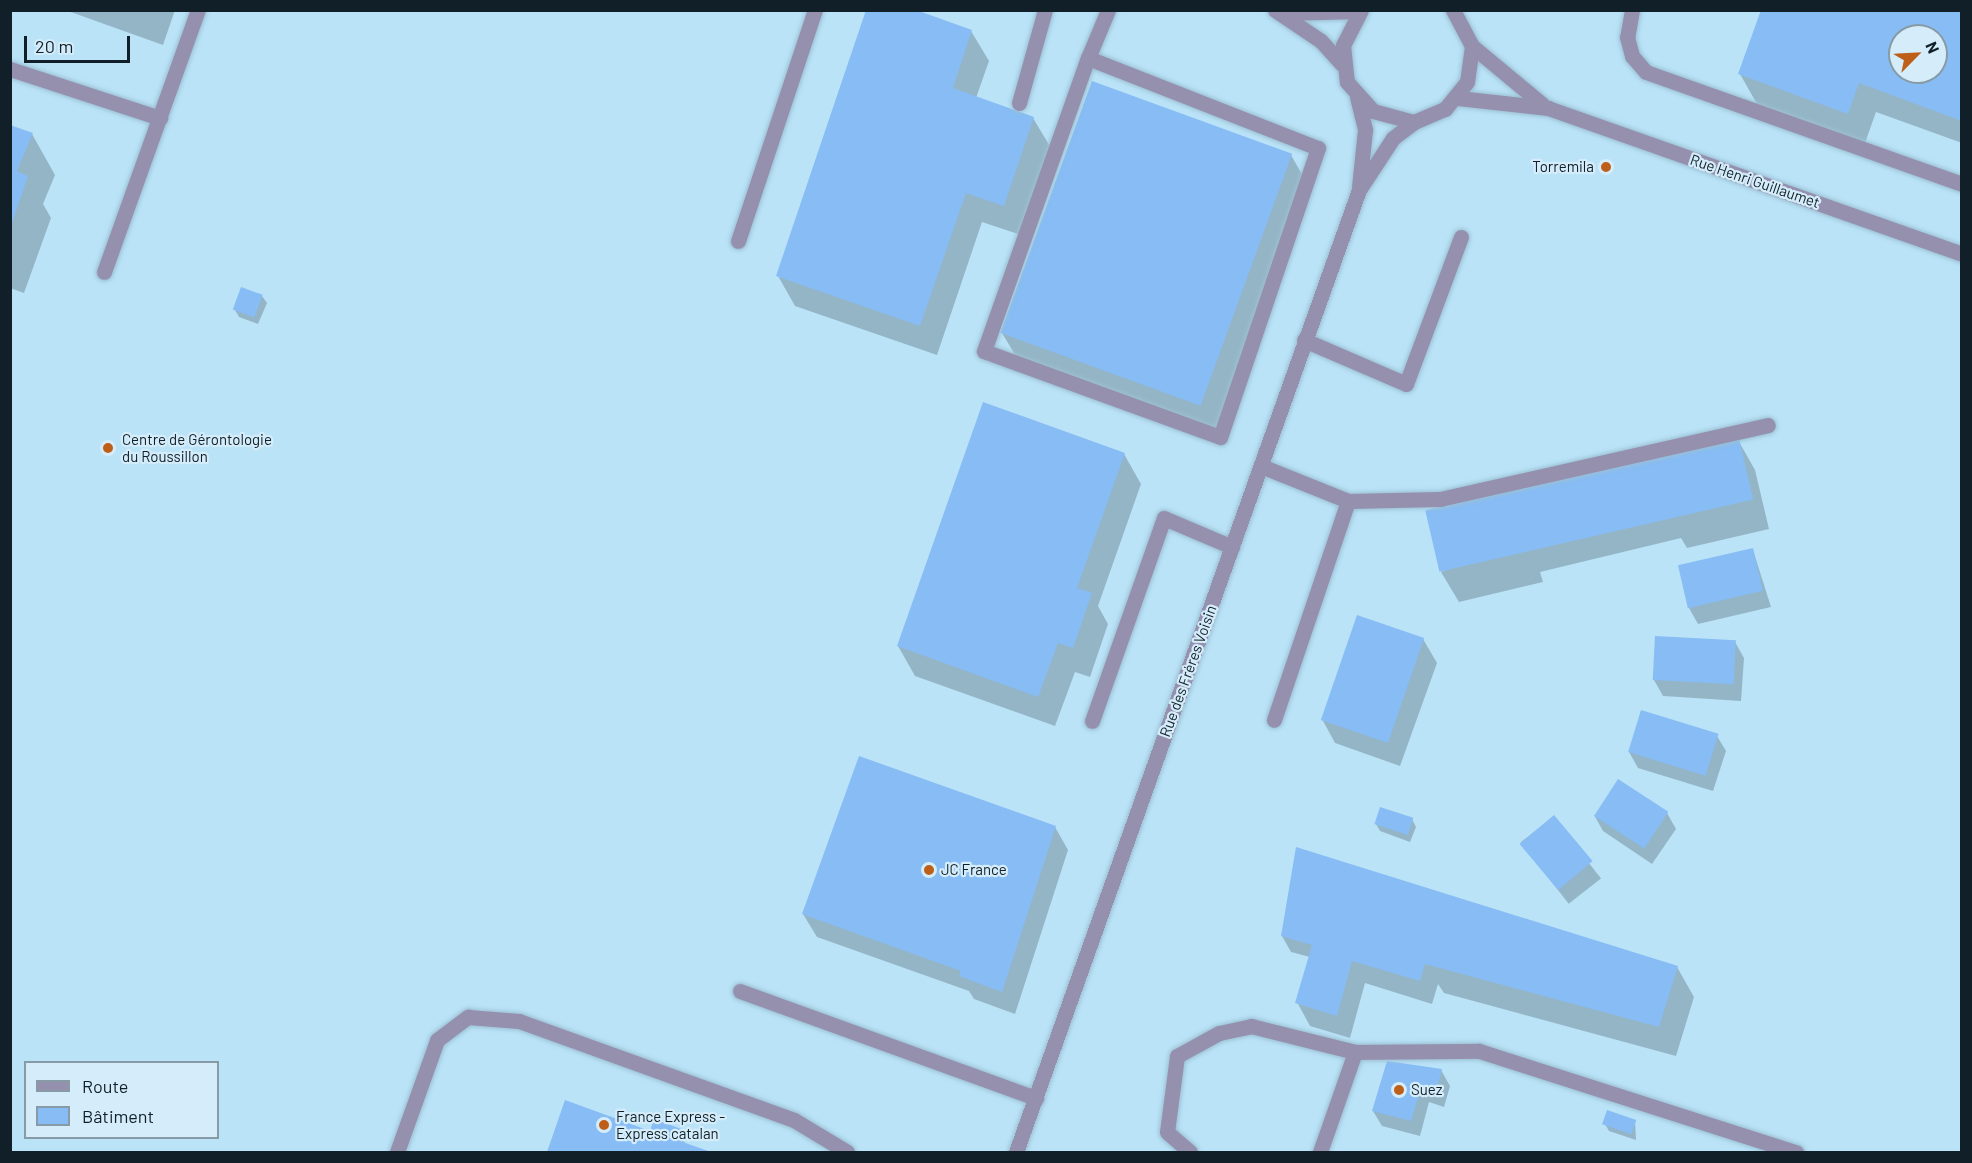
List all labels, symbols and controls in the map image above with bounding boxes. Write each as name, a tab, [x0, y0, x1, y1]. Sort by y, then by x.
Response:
scale bar	[27, 24, 134, 62]
north arrow	[1888, 24, 1948, 84]
text: 20 m	[35, 35, 73, 57]
text: N	[1922, 39, 1944, 56]
street label: Rue Henri Guillaumet	[1688, 150, 1822, 212]
place label: Torremila	[1532, 158, 1594, 176]
marker: Torremila	[1599, 160, 1613, 174]
place label: Centre de Gérontologie du Roussillon	[122, 430, 272, 465]
marker: Centre de Gérontologie du Roussillon	[99, 439, 117, 457]
street label: Rue des Frères Voisin	[1156, 603, 1220, 739]
place label: JC France	[941, 861, 1007, 879]
marker: JC France	[922, 863, 936, 877]
legend	[24, 1061, 219, 1139]
text: Route	[82, 1075, 128, 1097]
place label: Suez	[1411, 1081, 1442, 1099]
marker: Suez	[1392, 1083, 1406, 1097]
text: Bâtiment	[82, 1105, 154, 1127]
place label: France Express - Express catalan	[616, 1107, 725, 1142]
marker: France Express - Express catalan	[597, 1118, 611, 1132]

